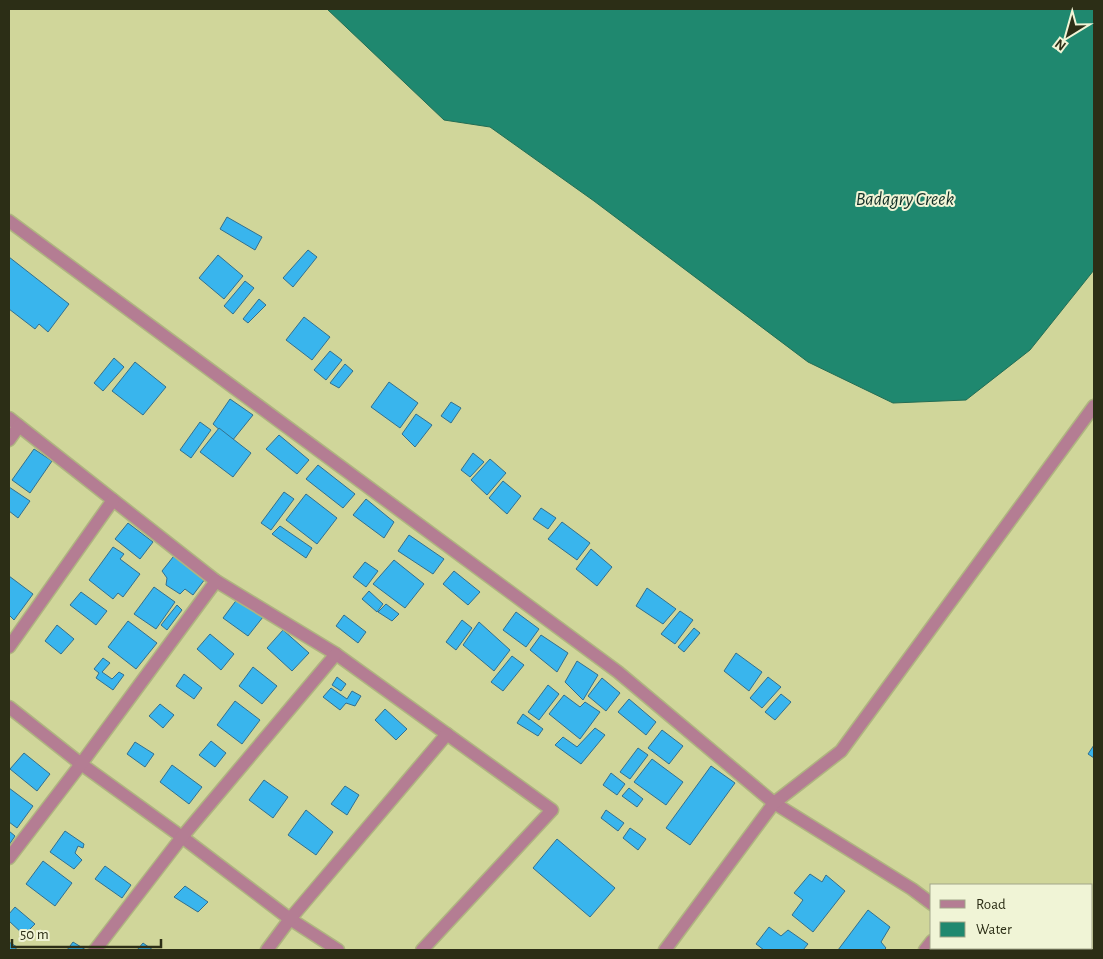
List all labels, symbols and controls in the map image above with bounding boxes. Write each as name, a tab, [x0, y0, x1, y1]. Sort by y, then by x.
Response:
north arrow	[1043, 10, 1093, 60]
text: N	[1053, 36, 1069, 53]
water label: Badagry Creek	[856, 190, 954, 209]
legend	[930, 884, 1093, 949]
text: Road	[976, 897, 1006, 912]
scale bar	[12, 916, 161, 948]
text: Water	[976, 922, 1012, 937]
text: 50 m	[20, 927, 49, 942]

